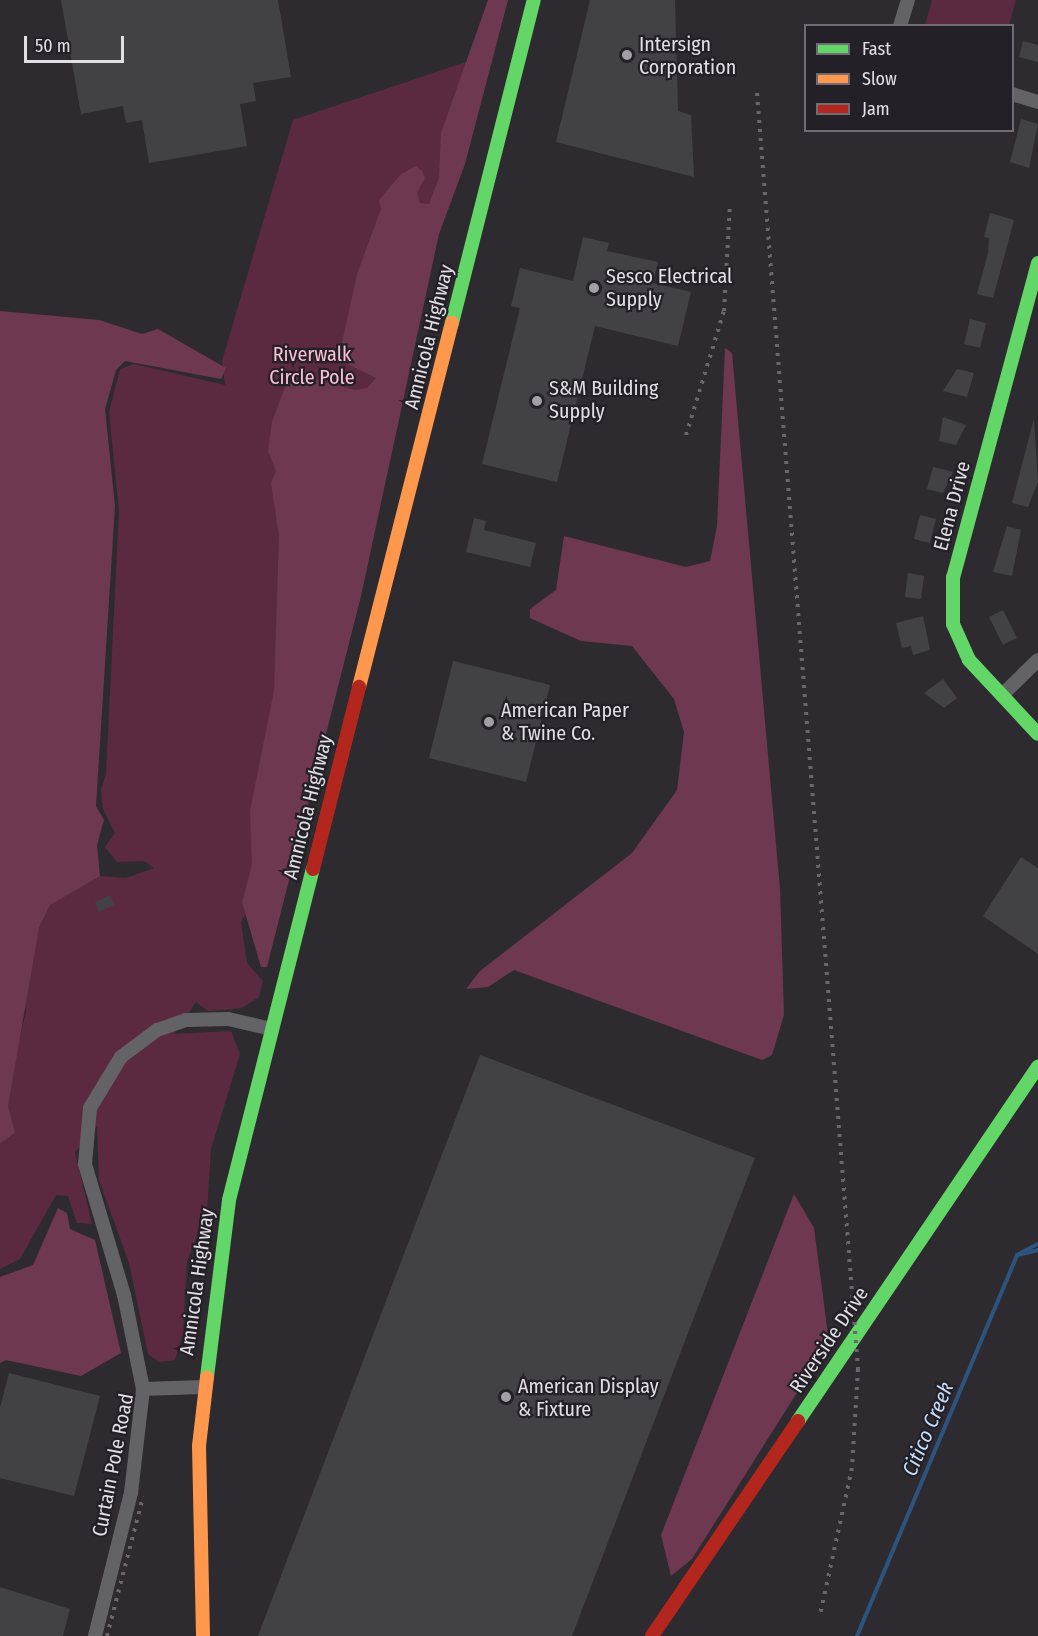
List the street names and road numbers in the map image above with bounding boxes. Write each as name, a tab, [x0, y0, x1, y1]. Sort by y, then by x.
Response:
street label: Amnicola Highway	[399, 262, 459, 412]
street label: Elena Drive	[929, 459, 975, 553]
street label: Amnicola Highway	[278, 732, 338, 882]
street label: Amnicola Highway	[175, 1207, 219, 1357]
street label: Riverside Drive	[785, 1282, 873, 1398]
street label: Curtain Pole Road	[87, 1391, 139, 1539]

